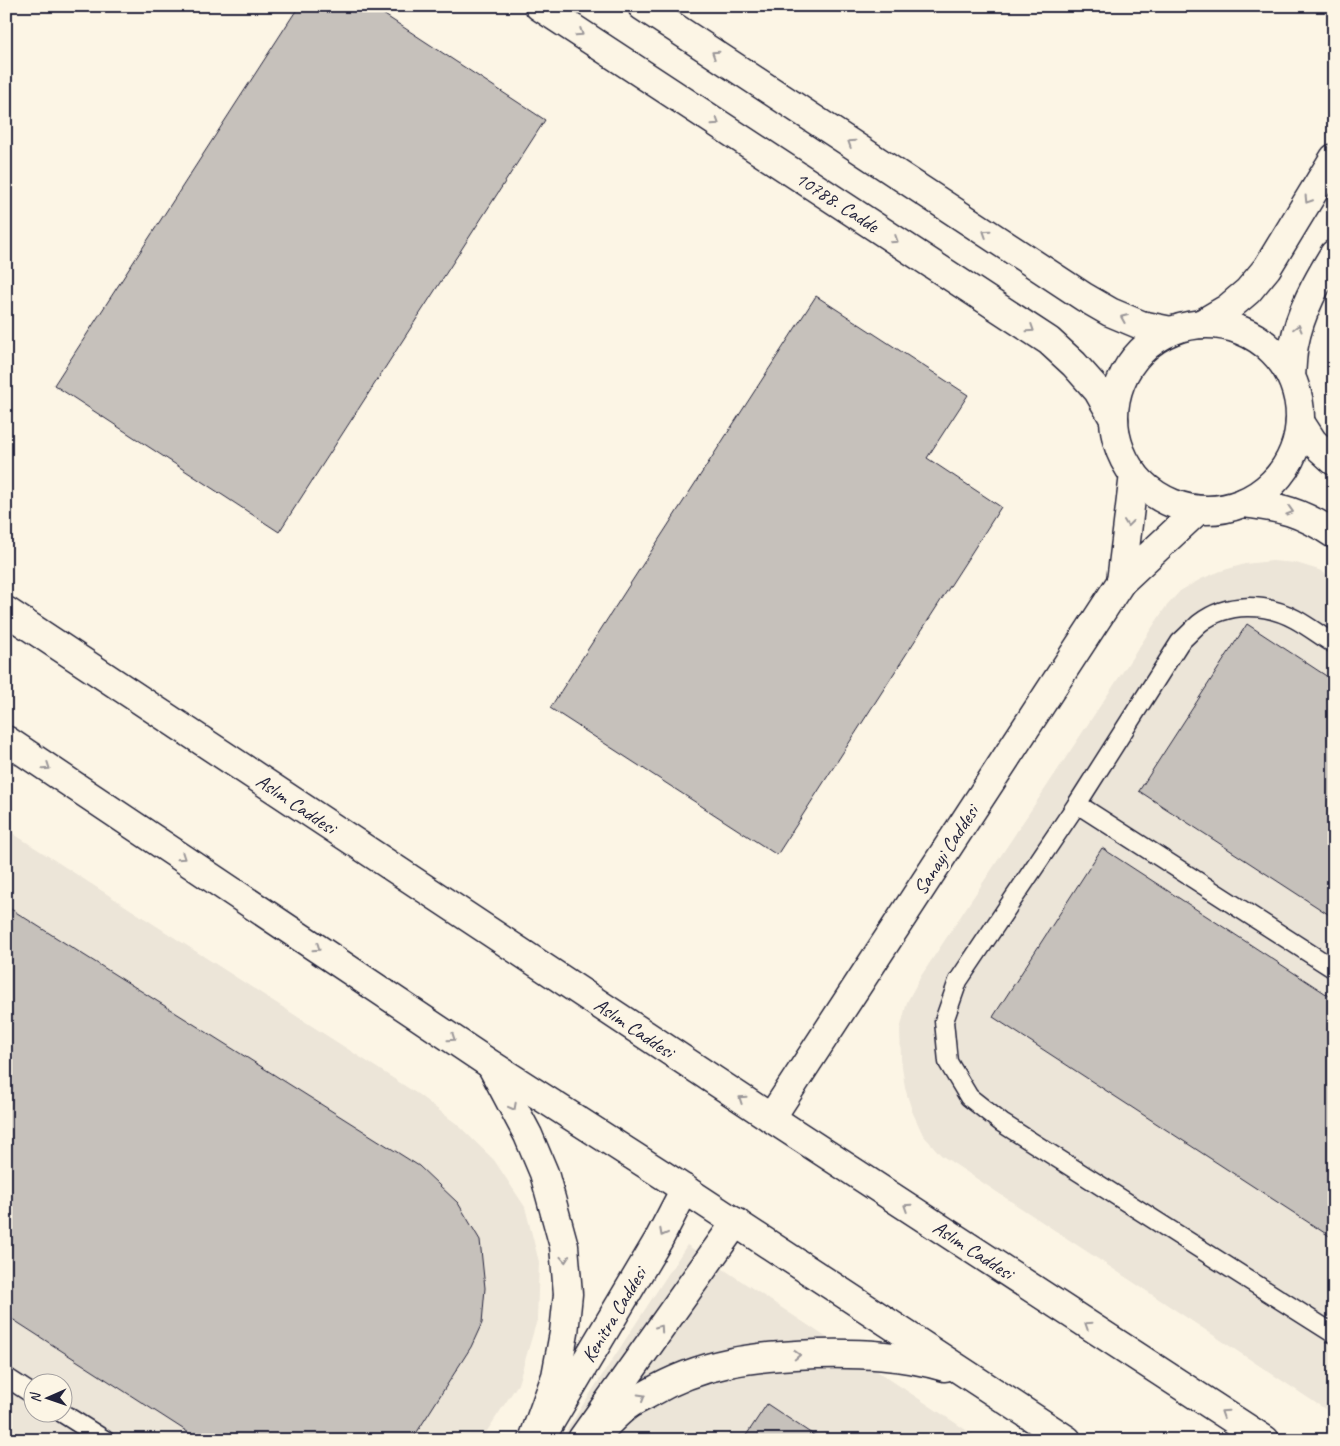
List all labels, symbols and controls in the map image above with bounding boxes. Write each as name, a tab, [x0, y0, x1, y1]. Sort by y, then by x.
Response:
one-way arrow	[574, 27, 583, 36]
one-way arrow	[711, 51, 720, 60]
one-way arrow	[710, 116, 719, 125]
one-way arrow	[847, 140, 856, 150]
street label: 10788. Cadde	[791, 166, 885, 239]
one-way arrow	[1305, 194, 1314, 203]
one-way arrow	[983, 229, 992, 239]
one-way arrow	[890, 234, 899, 243]
one-way arrow	[1121, 313, 1129, 323]
one-way arrow	[1026, 323, 1035, 333]
one-way arrow	[1293, 325, 1303, 333]
one-way arrow	[1286, 506, 1294, 516]
one-way arrow	[1123, 519, 1134, 527]
one-way arrow	[41, 761, 51, 770]
street label: Aslım Caddesi	[251, 768, 342, 841]
street label: Sanayi Caddesi	[908, 799, 985, 899]
one-way arrow	[176, 851, 186, 860]
one-way arrow	[311, 942, 321, 951]
street label: Aslım Caddesi	[589, 992, 680, 1065]
one-way arrow	[446, 1032, 456, 1041]
one-way arrow	[738, 1096, 747, 1106]
one-way arrow	[507, 1101, 517, 1110]
one-way arrow	[904, 1204, 913, 1214]
street label: Aslım Caddesi	[928, 1215, 1020, 1286]
one-way arrow	[659, 1227, 669, 1236]
one-way arrow	[559, 1256, 570, 1264]
street label: Kenitra Caddesi	[576, 1261, 653, 1367]
one-way arrow	[1084, 1321, 1093, 1331]
one-way arrow	[653, 1325, 663, 1334]
one-way arrow	[793, 1349, 801, 1360]
north arrow	[22, 1374, 72, 1424]
text: N	[27, 1391, 44, 1403]
one-way arrow	[637, 1393, 646, 1403]
one-way arrow	[1220, 1410, 1229, 1419]

